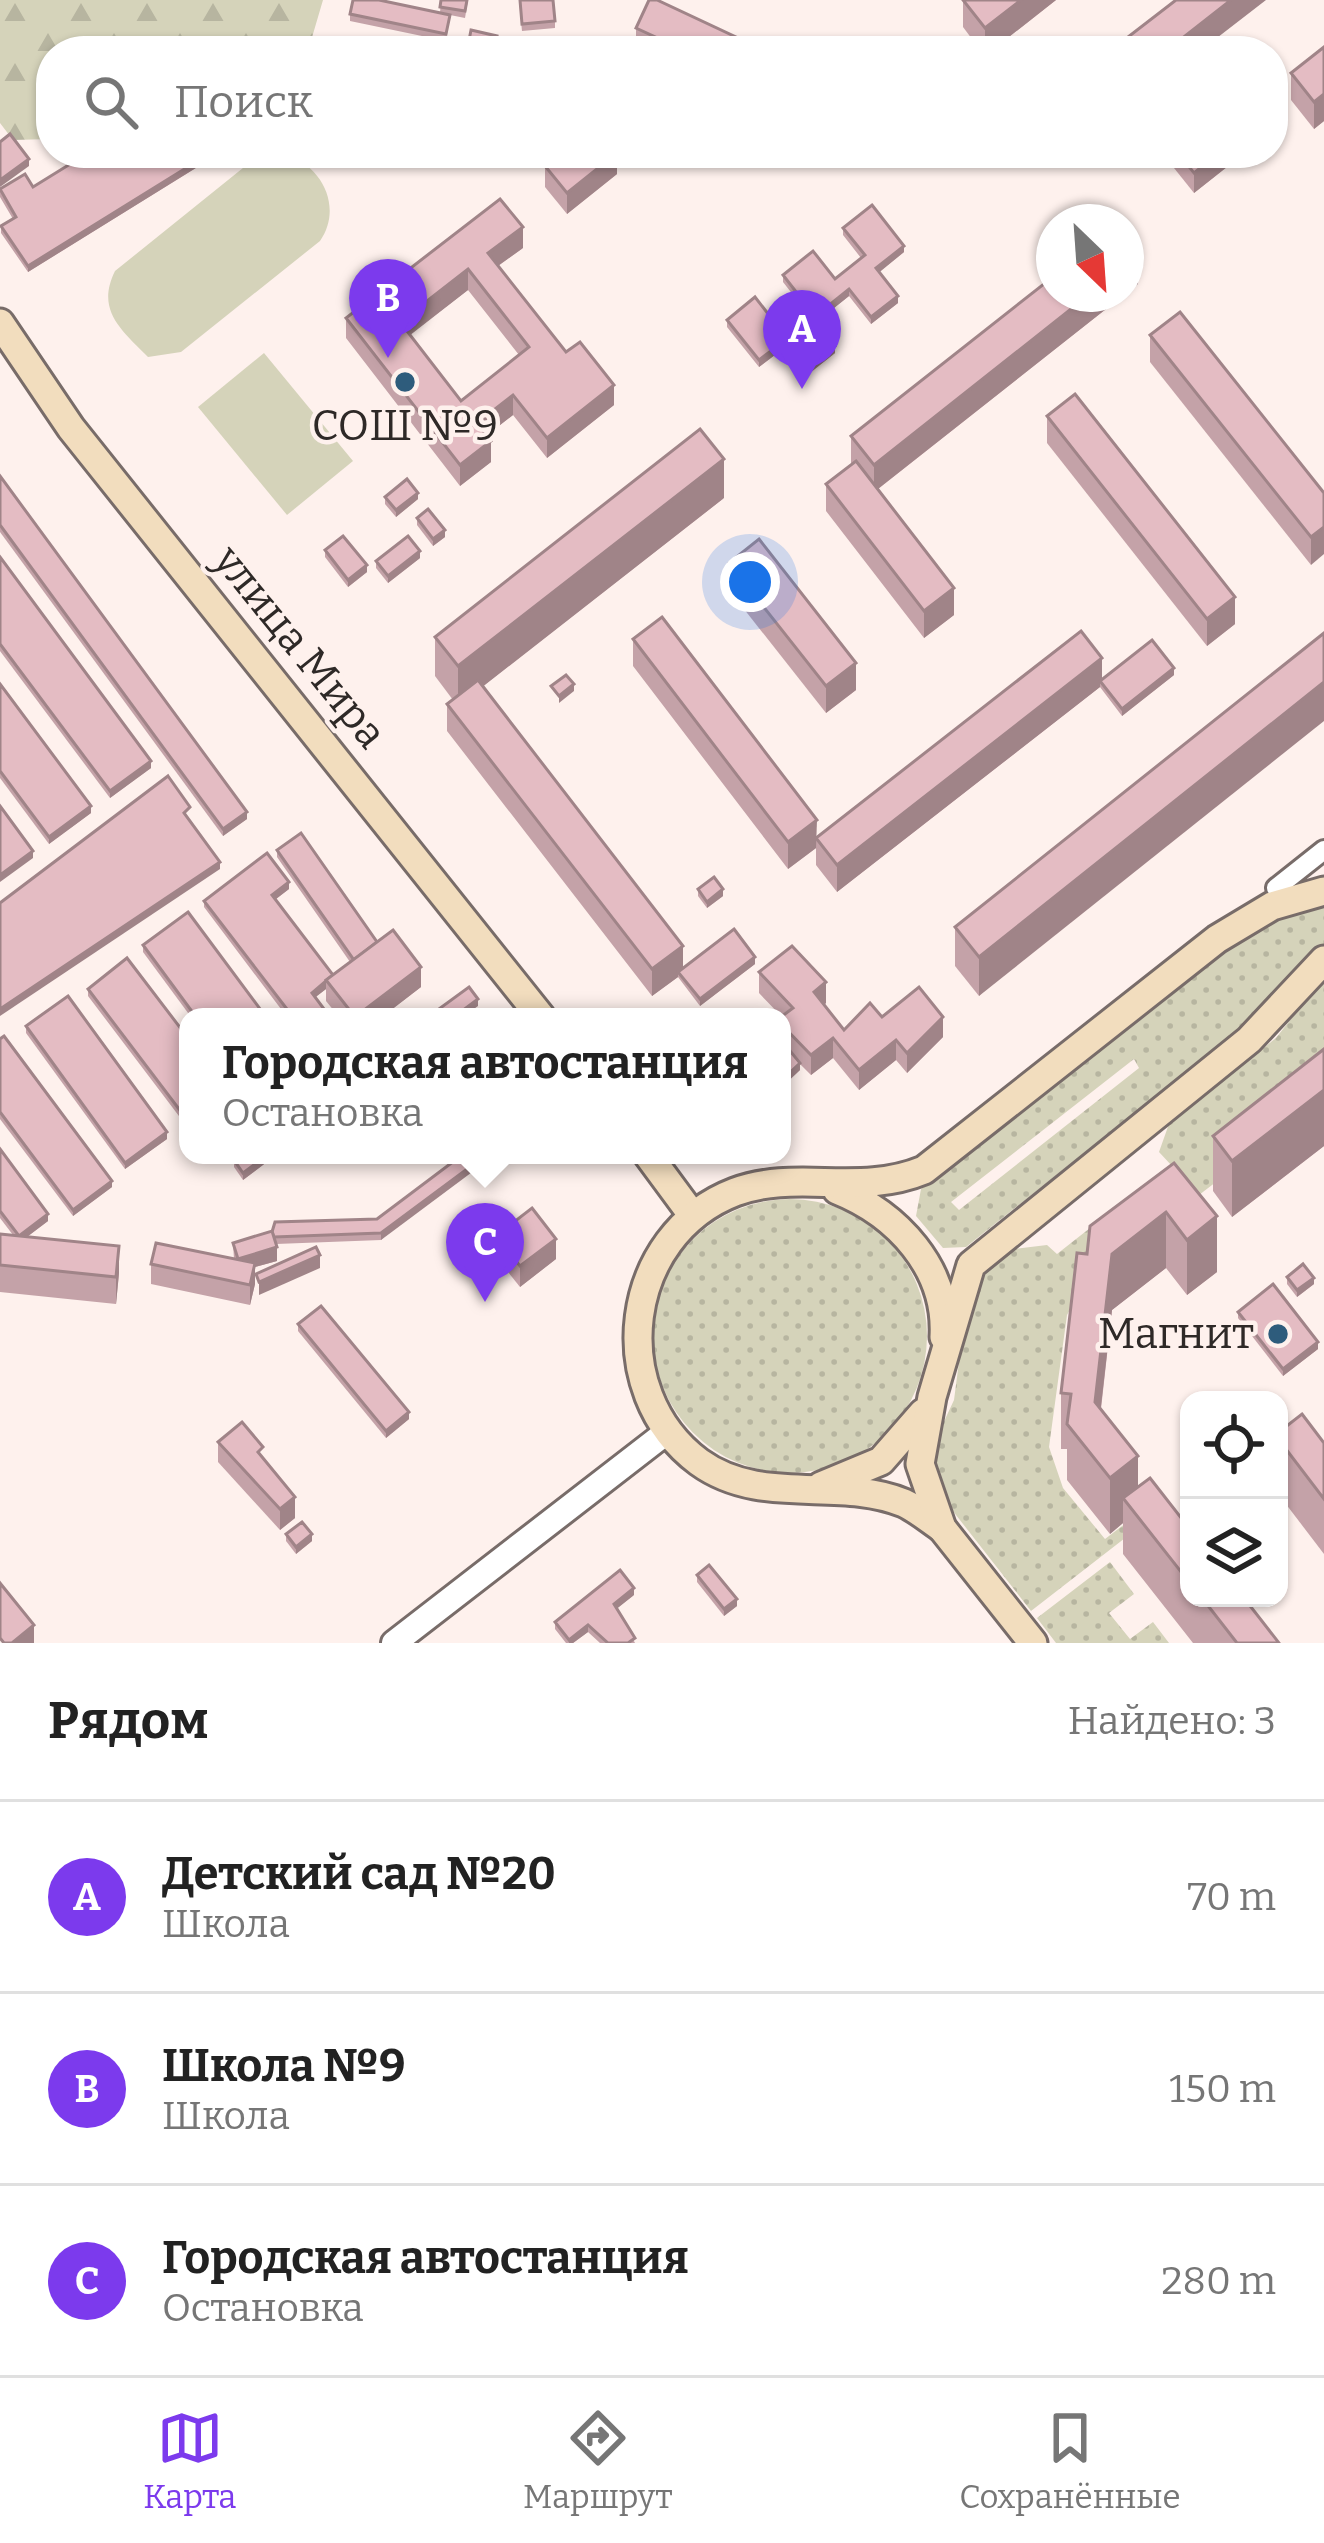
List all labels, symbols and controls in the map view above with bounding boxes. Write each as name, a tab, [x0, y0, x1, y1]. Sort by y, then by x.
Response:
search box	[36, 36, 1288, 168]
icon: search	[78, 69, 144, 135]
text: Поиск	[174, 75, 313, 129]
north arrow	[1036, 204, 1144, 312]
pin: B	[349, 259, 427, 358]
pin: A	[763, 290, 841, 389]
marker: СОШ №9	[392, 369, 418, 395]
place label: СОШ №9	[312, 401, 498, 451]
street label: улица Мира	[203, 535, 397, 758]
your location	[720, 552, 780, 612]
popup	[179, 1008, 791, 1164]
text: Городская автостанция	[222, 1036, 748, 1090]
text: Остановка	[222, 1090, 423, 1136]
pin: C	[446, 1203, 524, 1302]
place label: Магнит	[1098, 1309, 1254, 1359]
marker: Магнит	[1265, 1321, 1291, 1347]
map controls	[1180, 1391, 1288, 1607]
button: locate	[1180, 1391, 1288, 1499]
button: layers	[1180, 1499, 1288, 1607]
text: Рядом	[48, 1690, 208, 1752]
text: Найдено: 3	[1068, 1698, 1276, 1744]
text: Детский сад №20	[162, 1847, 556, 1901]
text: A	[73, 1874, 101, 1920]
text: 70 m	[1187, 1874, 1276, 1920]
text: Школа	[162, 1901, 290, 1947]
text: Школа №9	[162, 2039, 406, 2093]
text: B	[74, 2066, 100, 2112]
text: 150 m	[1169, 2066, 1276, 2112]
text: Школа	[162, 2093, 290, 2139]
text: Городская автостанция	[162, 2231, 689, 2285]
text: C	[75, 2258, 99, 2304]
text: 280 m	[1161, 2258, 1276, 2304]
text: Остановка	[162, 2285, 364, 2331]
tab: Карта	[143, 2405, 236, 2517]
tab: Маршрут	[523, 2405, 673, 2517]
tab: Сохранённые	[959, 2405, 1181, 2517]

